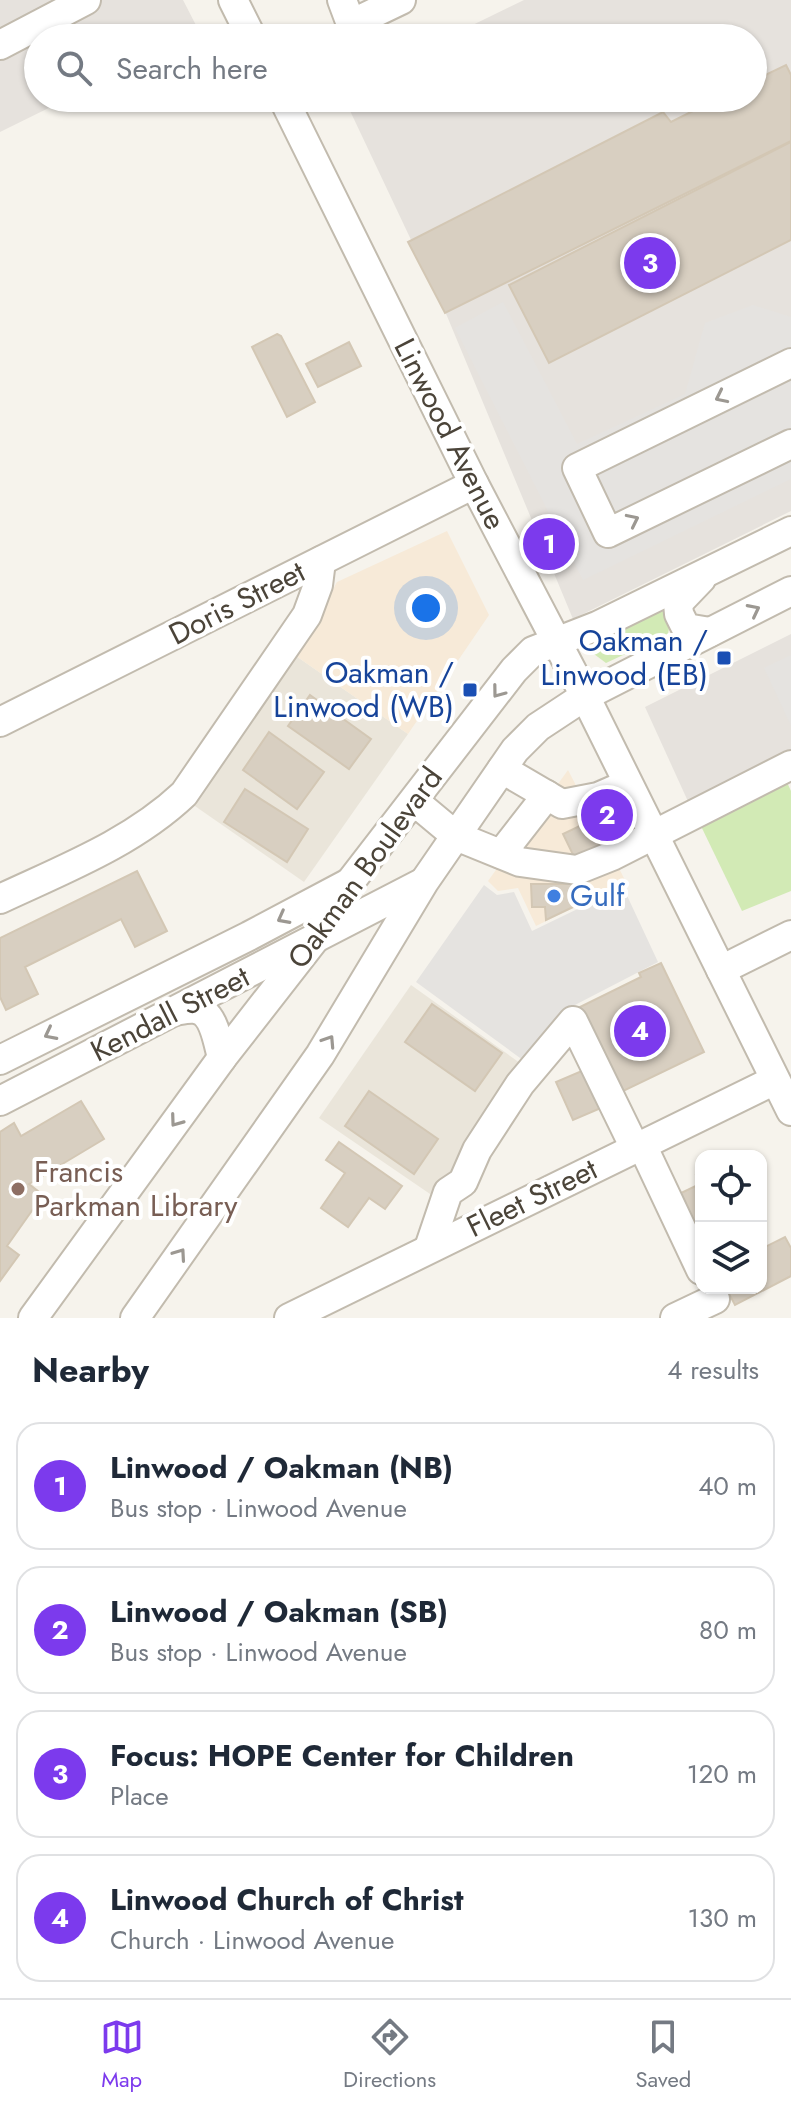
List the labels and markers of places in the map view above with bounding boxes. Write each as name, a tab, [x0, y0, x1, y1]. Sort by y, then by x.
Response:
pin: 3	[624, 233, 676, 293]
pin: 1	[523, 514, 575, 574]
place label: Oakman / Linwood (EB)	[540, 619, 708, 696]
marker: Oakman / Linwood (EB)	[715, 649, 733, 667]
place label: Oakman / Linwood (WB)	[273, 651, 454, 728]
marker: Oakman / Linwood (WB)	[461, 681, 479, 699]
pin: 2	[581, 785, 633, 845]
place label: Gulf	[570, 874, 626, 917]
marker: Gulf	[545, 887, 563, 905]
pin: 4	[614, 1001, 666, 1061]
place label: Francis Parkman Library	[34, 1150, 238, 1227]
marker: Francis Parkman Library	[9, 1180, 27, 1198]

